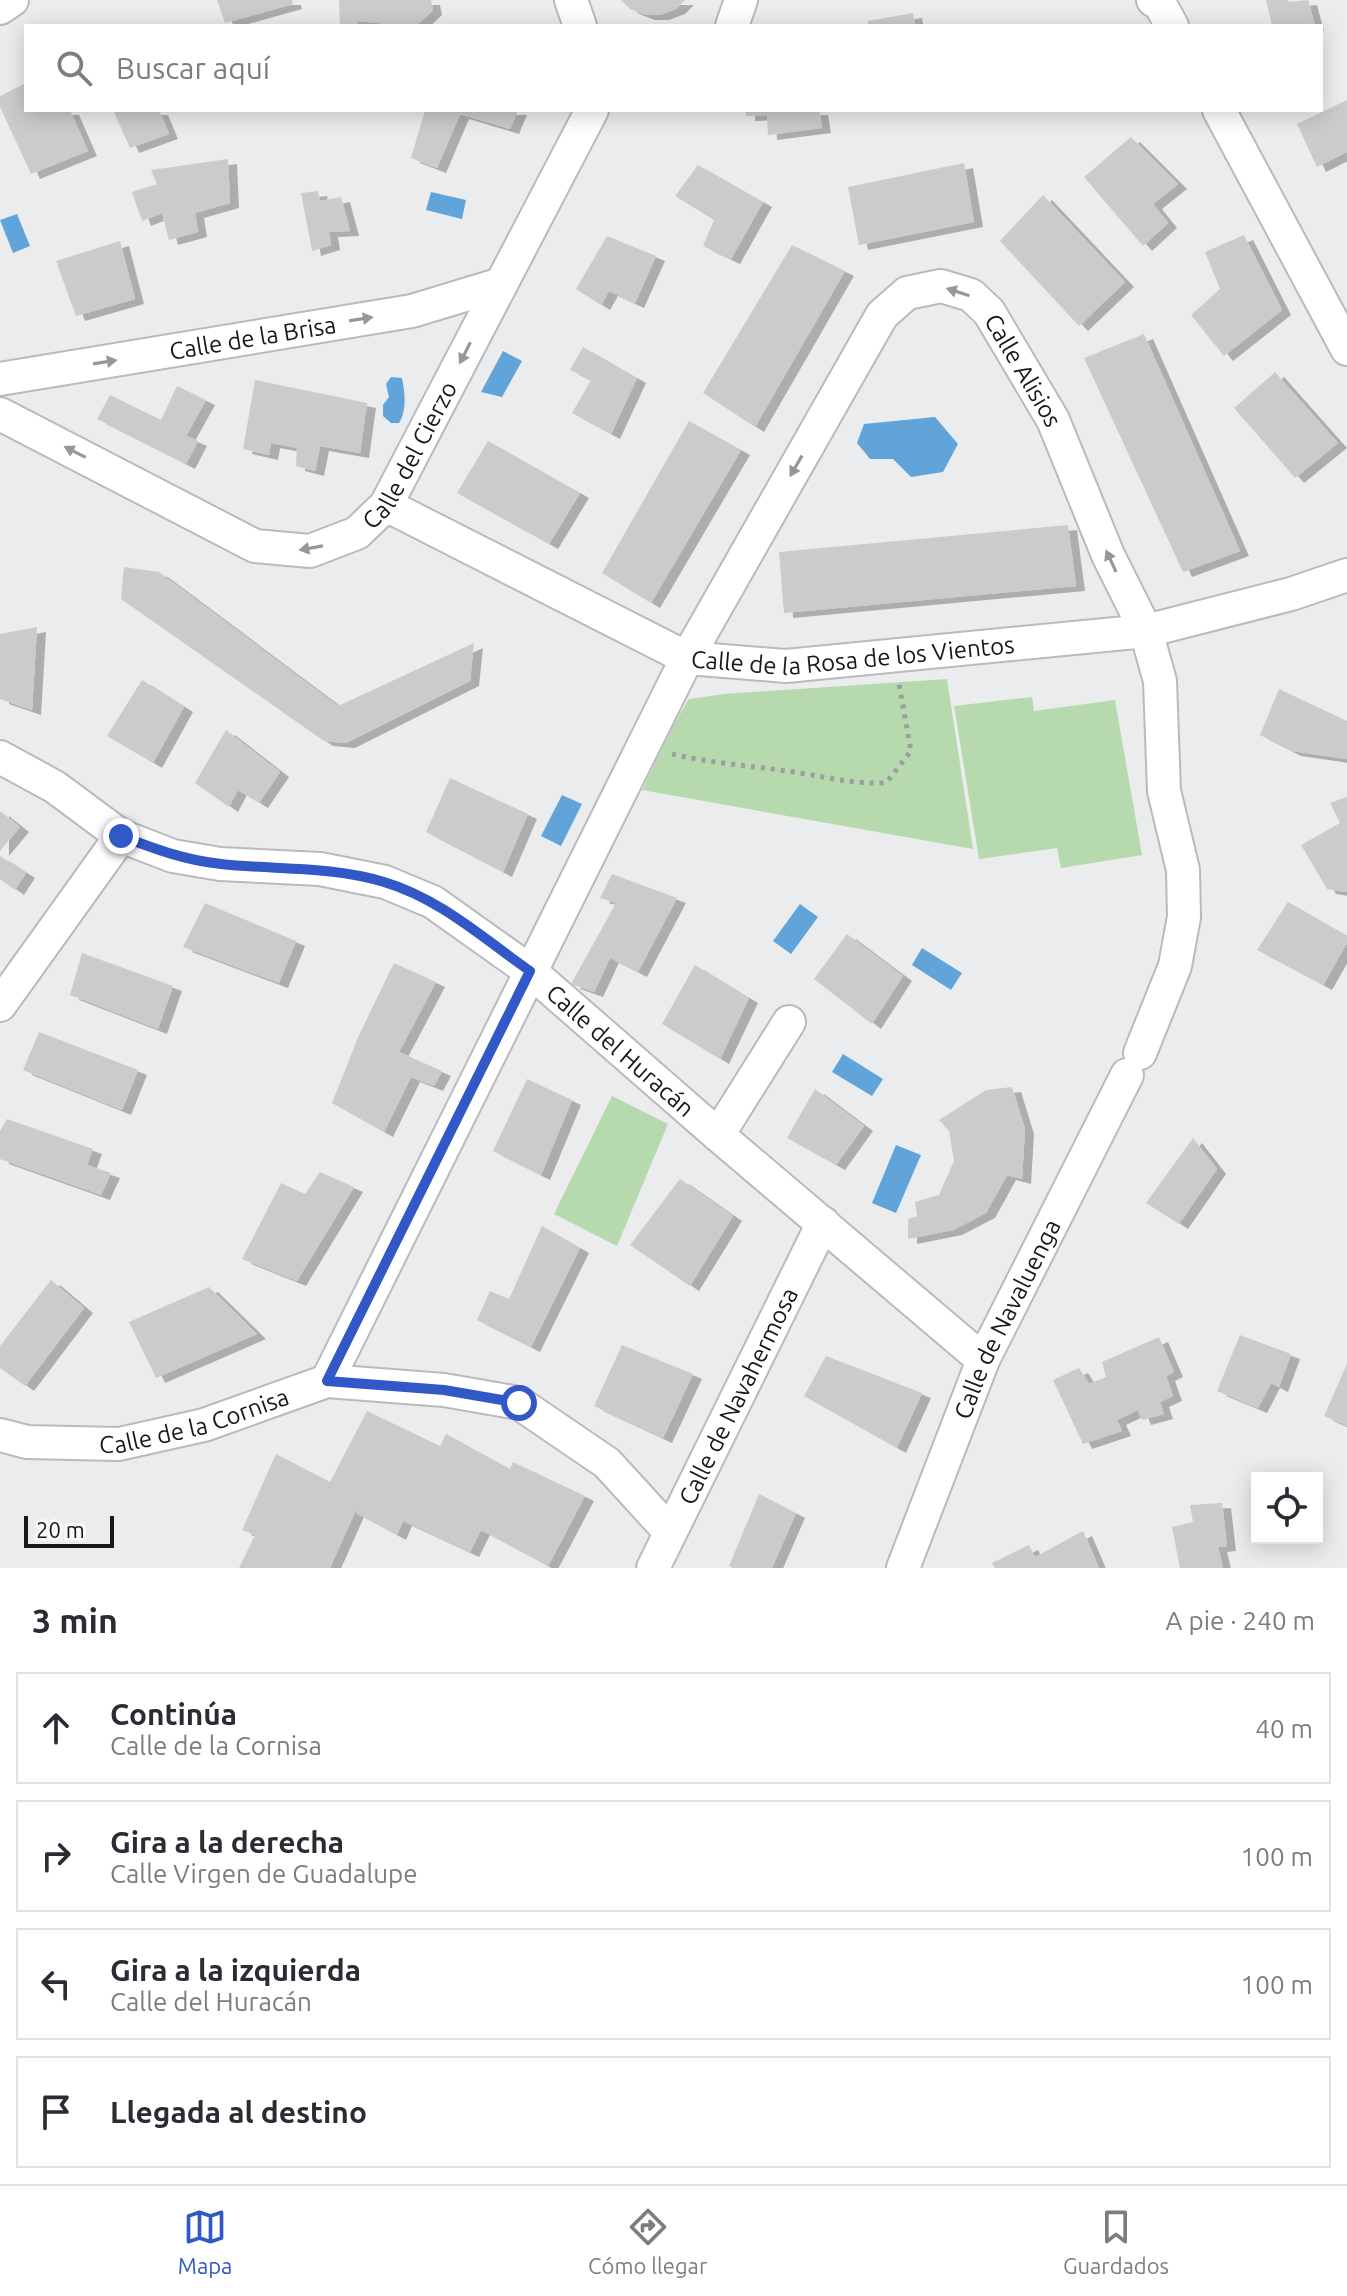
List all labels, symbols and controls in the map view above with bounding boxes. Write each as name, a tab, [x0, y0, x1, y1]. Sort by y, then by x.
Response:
search box	[24, 24, 1323, 112]
icon: search	[52, 46, 96, 90]
text: Buscar aquí	[116, 51, 270, 85]
one-way arrow	[946, 285, 970, 297]
street label: Calle Alisios	[980, 309, 1068, 430]
street label: Calle de la Brisa	[167, 310, 338, 364]
one-way arrow	[349, 312, 374, 325]
one-way arrow	[458, 342, 472, 364]
one-way arrow	[92, 355, 117, 367]
street label: Calle del Cierzo	[357, 377, 462, 534]
one-way arrow	[64, 446, 87, 459]
one-way arrow	[789, 455, 803, 477]
one-way arrow	[299, 542, 324, 555]
one-way arrow	[1104, 550, 1118, 573]
street label: Calle de la Rosa de los Vientos	[690, 630, 1015, 680]
route end	[103, 818, 139, 854]
street label: Calle del Huracán	[541, 979, 700, 1122]
street label: Calle de Navaluenga	[948, 1215, 1065, 1423]
street label: Calle de Navahermosa	[673, 1283, 803, 1509]
street label: Calle de la Cornisa	[99, 1382, 292, 1458]
route start	[501, 1385, 537, 1421]
map controls	[1251, 1472, 1323, 1544]
button: locate	[1251, 1472, 1323, 1544]
scale bar	[24, 1512, 114, 1548]
text: 20 m	[36, 1517, 85, 1542]
text: 3 min	[32, 1601, 118, 1639]
text: A pie · 240 m	[1166, 1606, 1315, 1635]
text: Continúa	[110, 1697, 237, 1731]
icon: ahead	[34, 1706, 78, 1750]
text: 40 m	[1255, 1714, 1313, 1743]
text: Calle de la Cornisa	[110, 1731, 322, 1760]
text: Gira a la derecha	[110, 1825, 344, 1859]
icon: right	[34, 1834, 78, 1878]
text: 100 m	[1241, 1842, 1313, 1871]
text: Calle Virgen de Guadalupe	[110, 1859, 418, 1888]
text: Gira a la izquierda	[110, 1953, 361, 1987]
icon: left	[34, 1962, 78, 2006]
text: 100 m	[1241, 1970, 1313, 1999]
text: Calle del Huracán	[110, 1987, 312, 2016]
icon: arrive	[34, 2090, 78, 2134]
text: Llegada al destino	[110, 2095, 367, 2129]
tab: Mapa	[178, 2205, 232, 2278]
tab: Cómo llegar	[588, 2205, 707, 2278]
tab: Guardados	[1063, 2205, 1169, 2278]

